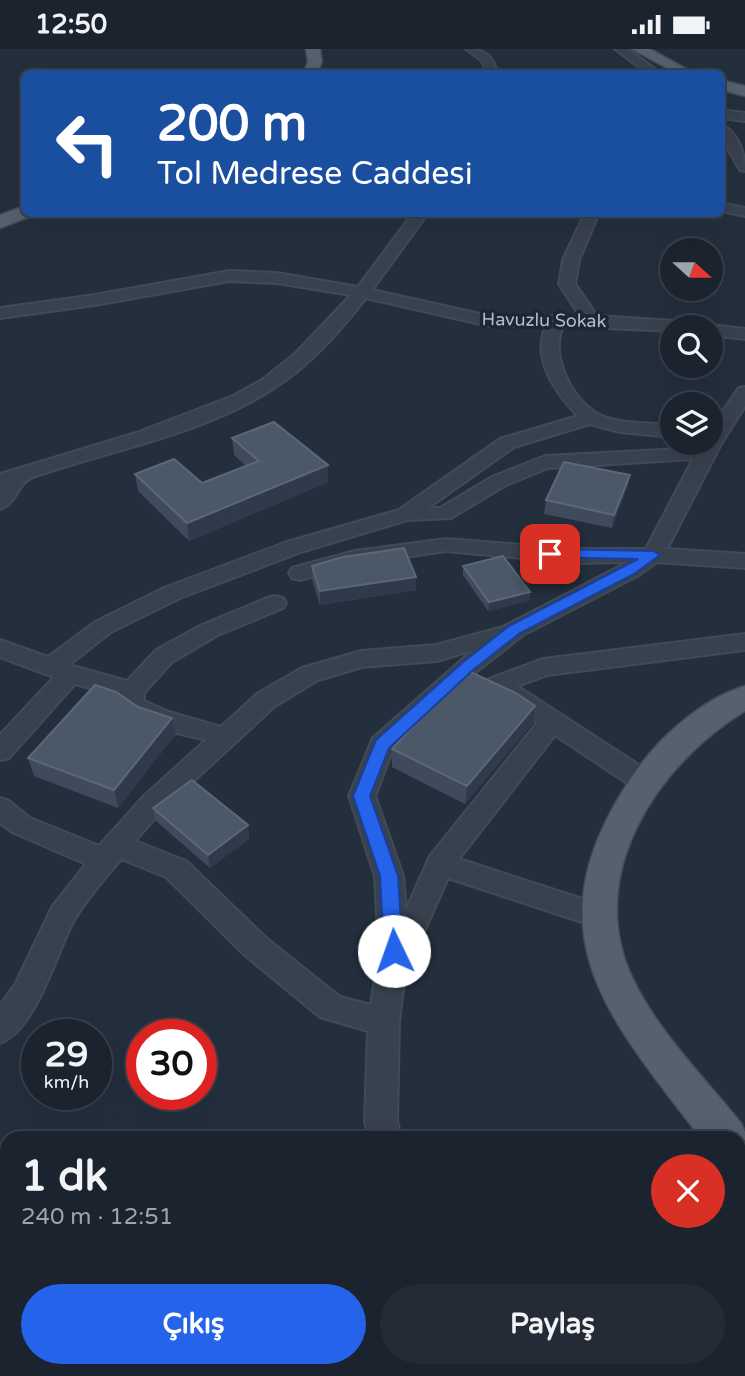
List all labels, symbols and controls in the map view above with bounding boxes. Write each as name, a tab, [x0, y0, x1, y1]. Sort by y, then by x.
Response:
text: 12:50	[35, 9, 107, 40]
text: 200 m	[157, 95, 307, 154]
icon: left	[42, 98, 133, 189]
text: Tol Medrese Caddesi	[157, 155, 473, 193]
north arrow	[660, 238, 723, 301]
map controls	[660, 238, 723, 455]
street label: Havuzlu Sokak	[481, 308, 607, 332]
button: search	[660, 315, 723, 378]
button: layers	[660, 392, 723, 455]
pin	[520, 524, 580, 584]
icon: arrive	[531, 535, 569, 573]
position arrow	[357, 914, 431, 988]
speed limit sign: 30	[126, 1019, 217, 1110]
text: 29	[45, 1034, 88, 1076]
text: km/h	[44, 1071, 89, 1093]
text: 1 dk	[21, 1151, 108, 1202]
button: close	[651, 1154, 725, 1228]
text: 240 m · 12:51	[21, 1203, 173, 1231]
button: Çıkış	[21, 1284, 366, 1364]
button: Paylaş	[380, 1284, 725, 1364]

